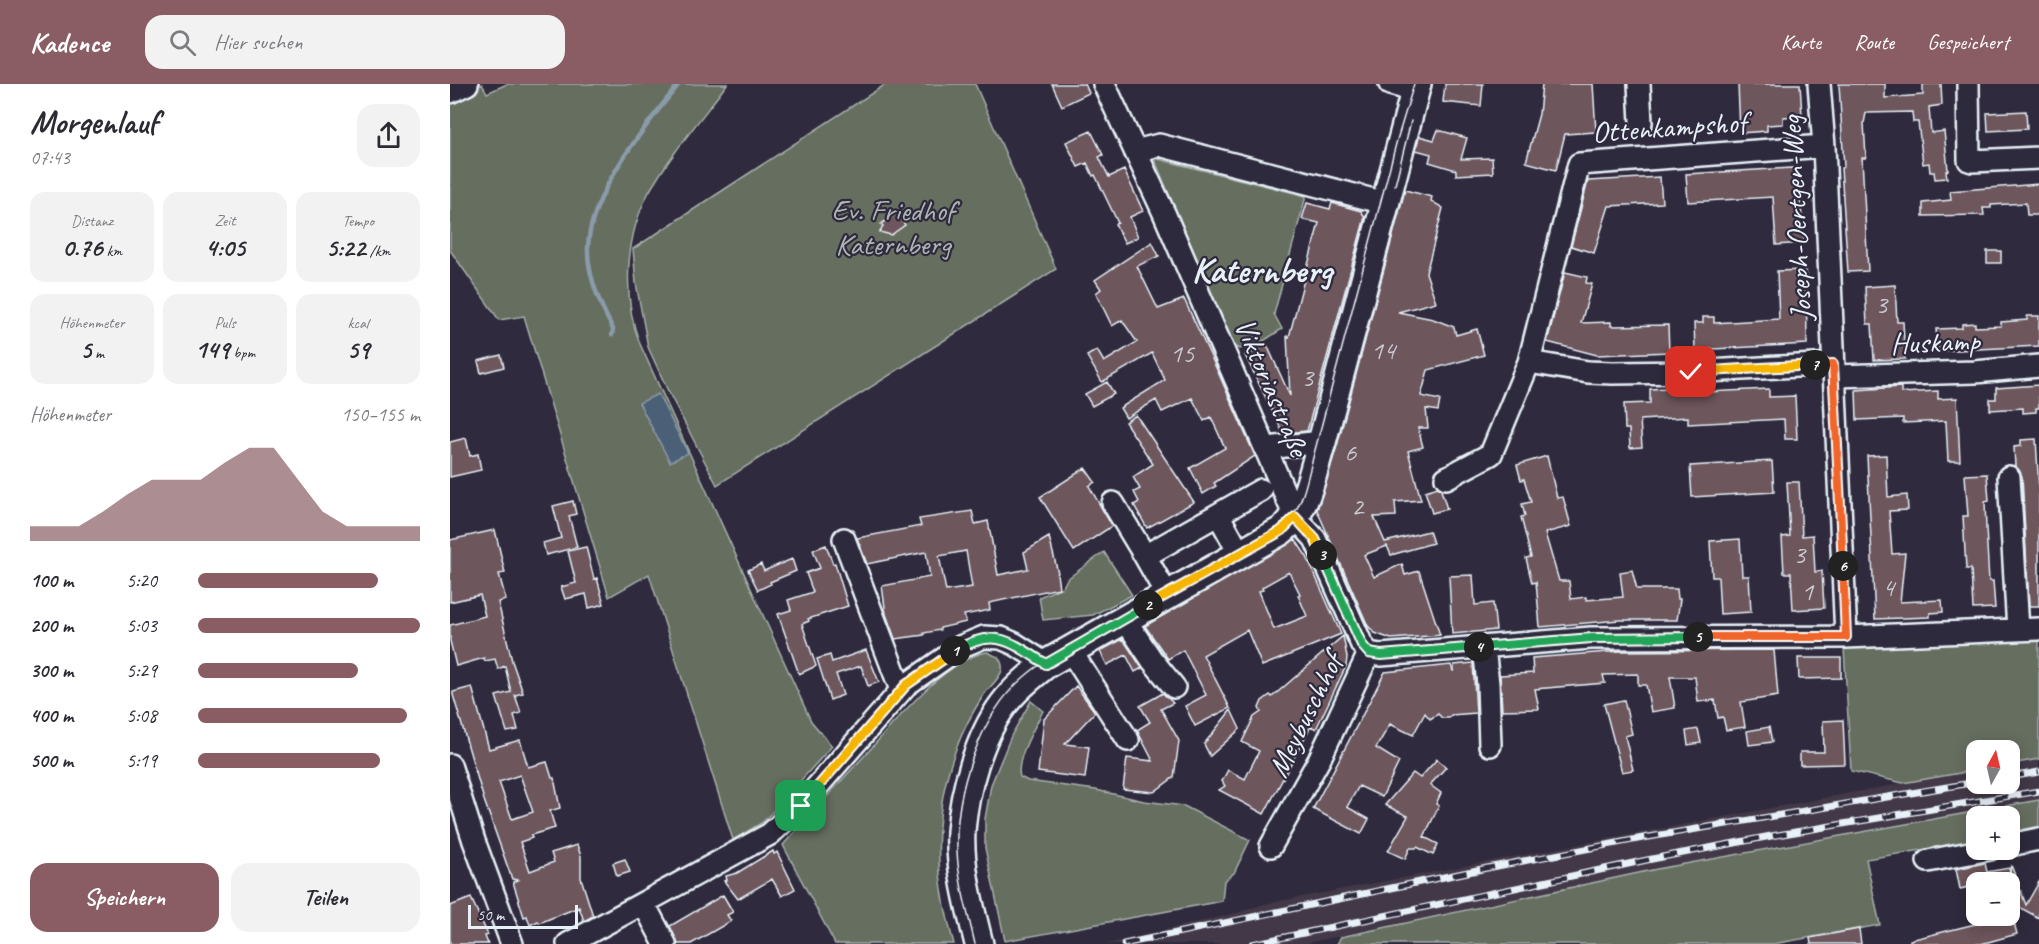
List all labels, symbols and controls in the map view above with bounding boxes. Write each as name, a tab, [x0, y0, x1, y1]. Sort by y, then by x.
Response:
search box	[145, 15, 565, 69]
text: Kadence	[30, 25, 109, 60]
icon: search	[166, 26, 199, 59]
text: Hier suchen	[214, 28, 302, 56]
text: Karte	[1781, 29, 1821, 55]
text: Route	[1854, 29, 1894, 55]
text: Gespeichert	[1927, 29, 2009, 55]
text: Morgenlauf	[30, 101, 158, 143]
street label: Ottenkampshof	[1591, 102, 1755, 151]
button: share	[357, 104, 420, 167]
street label: Joseph-Oertgen-Weg	[1772, 113, 1820, 324]
text: 07:43	[30, 145, 70, 170]
park label: Ev. Friedhof Katernberg	[831, 191, 961, 263]
text: Distanz	[71, 211, 113, 231]
text: Zeit	[214, 211, 236, 231]
text: Tempo	[342, 211, 374, 231]
text: 0.76	[62, 231, 103, 264]
text: 4:05	[205, 231, 245, 264]
text: 5:22	[326, 231, 366, 264]
text: km	[103, 241, 122, 261]
text: /km	[366, 241, 390, 261]
district label: Katernberg	[1192, 247, 1335, 293]
house number: 3	[1875, 287, 1889, 321]
street label: Viktoriastraße	[1226, 312, 1319, 464]
text: Höhenmeter	[60, 313, 124, 333]
text: Puls	[214, 313, 236, 333]
text: kcal	[347, 313, 369, 333]
street label: Huskamp	[1890, 321, 1982, 363]
text: 5	[80, 333, 91, 366]
text: 149	[195, 333, 229, 366]
text: 59	[347, 333, 369, 366]
house number: 14	[1371, 333, 1398, 367]
house number: 15	[1170, 336, 1196, 370]
text: m	[91, 343, 104, 363]
text: bpm	[229, 343, 255, 363]
pin	[1665, 346, 1716, 397]
pin: 7	[1800, 350, 1830, 380]
icon: check	[1674, 355, 1707, 388]
text: 7	[1811, 355, 1819, 375]
house number: 3	[1301, 360, 1315, 394]
text: Höhenmeter	[30, 402, 111, 427]
text: 150–155 m	[341, 402, 420, 427]
house number: 6	[1344, 435, 1357, 469]
house number: 2	[1351, 489, 1365, 523]
house number: 3	[1793, 537, 1807, 571]
pin: 3	[1307, 540, 1337, 570]
text: 3	[1318, 545, 1326, 565]
pin: 6	[1828, 551, 1858, 581]
text: 6	[1839, 556, 1847, 576]
text: 100 m	[30, 568, 73, 593]
text: 5:20	[126, 568, 157, 593]
house number: 4	[1882, 570, 1897, 604]
house number: 1	[1801, 574, 1815, 608]
pin: 2	[1133, 590, 1163, 620]
text: 2	[1144, 595, 1152, 615]
text: 200 m	[30, 613, 73, 638]
text: 5:03	[126, 613, 157, 638]
pin: 5	[1683, 622, 1713, 652]
text: 5	[1695, 627, 1701, 647]
pin: 4	[1464, 632, 1494, 662]
pin: 1	[940, 636, 970, 666]
text: 4	[1475, 637, 1483, 657]
text: 1	[951, 641, 959, 661]
street label: Meybuschhof	[1259, 641, 1354, 783]
text: 300 m	[30, 658, 73, 683]
text: 5:29	[126, 658, 157, 683]
text: 400 m	[30, 703, 73, 728]
text: 5:08	[126, 703, 157, 728]
north arrow	[1966, 740, 2020, 794]
map controls	[1966, 740, 2020, 926]
text: 500 m	[30, 748, 73, 773]
text: 5:19	[126, 748, 157, 773]
pin	[775, 780, 826, 831]
icon: arrive	[784, 789, 817, 822]
button: +	[1966, 806, 2020, 860]
button: Speichern	[30, 863, 219, 932]
button: Teilen	[231, 863, 420, 932]
button: −	[1966, 872, 2020, 926]
scale bar	[468, 902, 578, 930]
text: 50 m	[477, 905, 504, 925]

